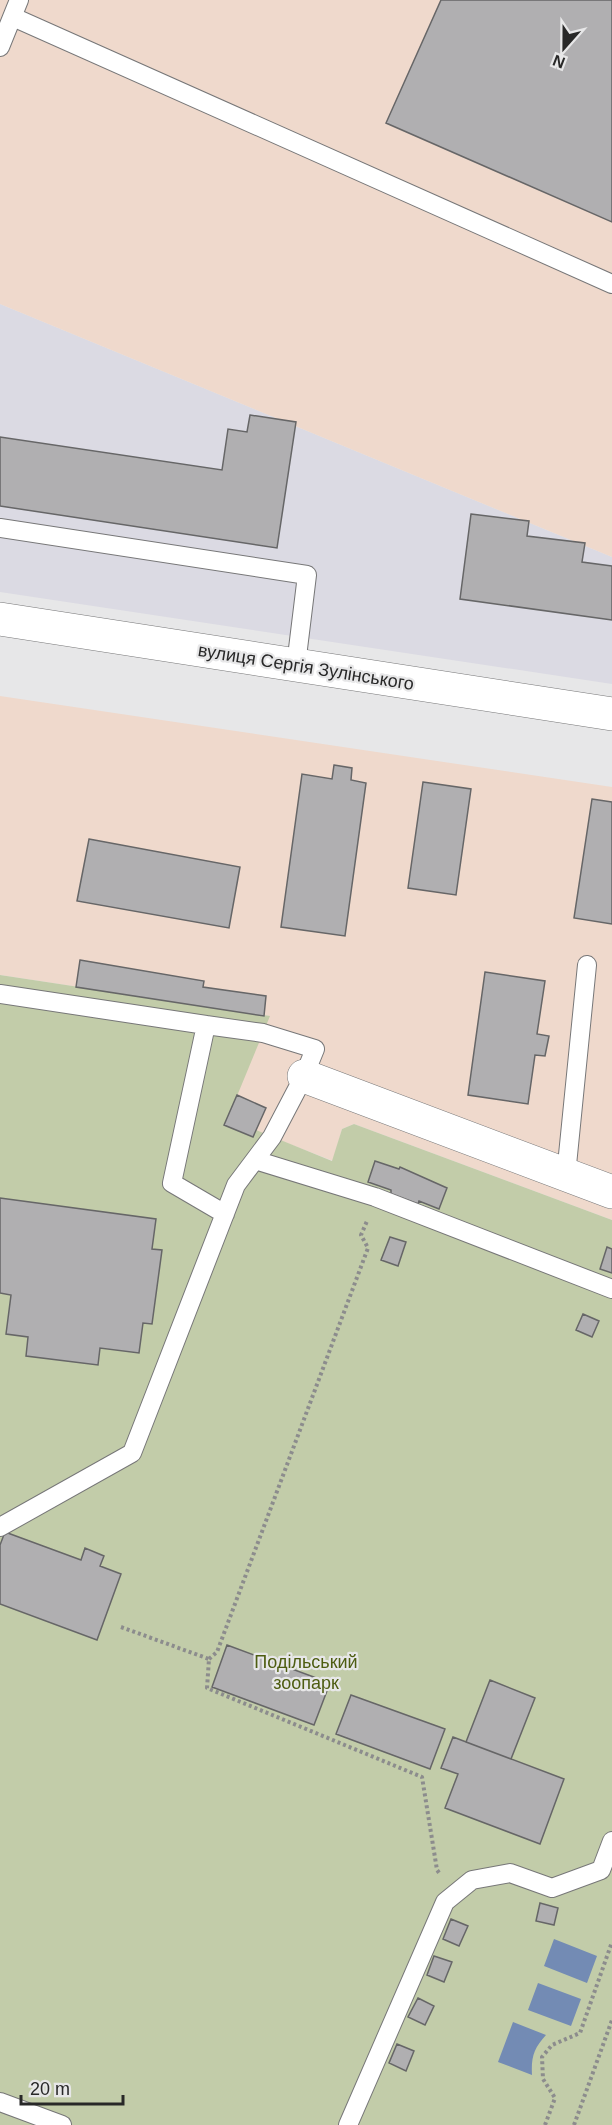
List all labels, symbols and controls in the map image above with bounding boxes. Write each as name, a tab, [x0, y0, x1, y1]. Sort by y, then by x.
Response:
north arrow	[534, 18, 594, 78]
text: N	[550, 52, 567, 72]
street label: вулиця Сергія Зулінського	[197, 640, 415, 694]
park label: Подільський зоопарк	[254, 1652, 358, 1693]
scale bar	[21, 2068, 123, 2106]
text: 20 m	[30, 2079, 70, 2099]

